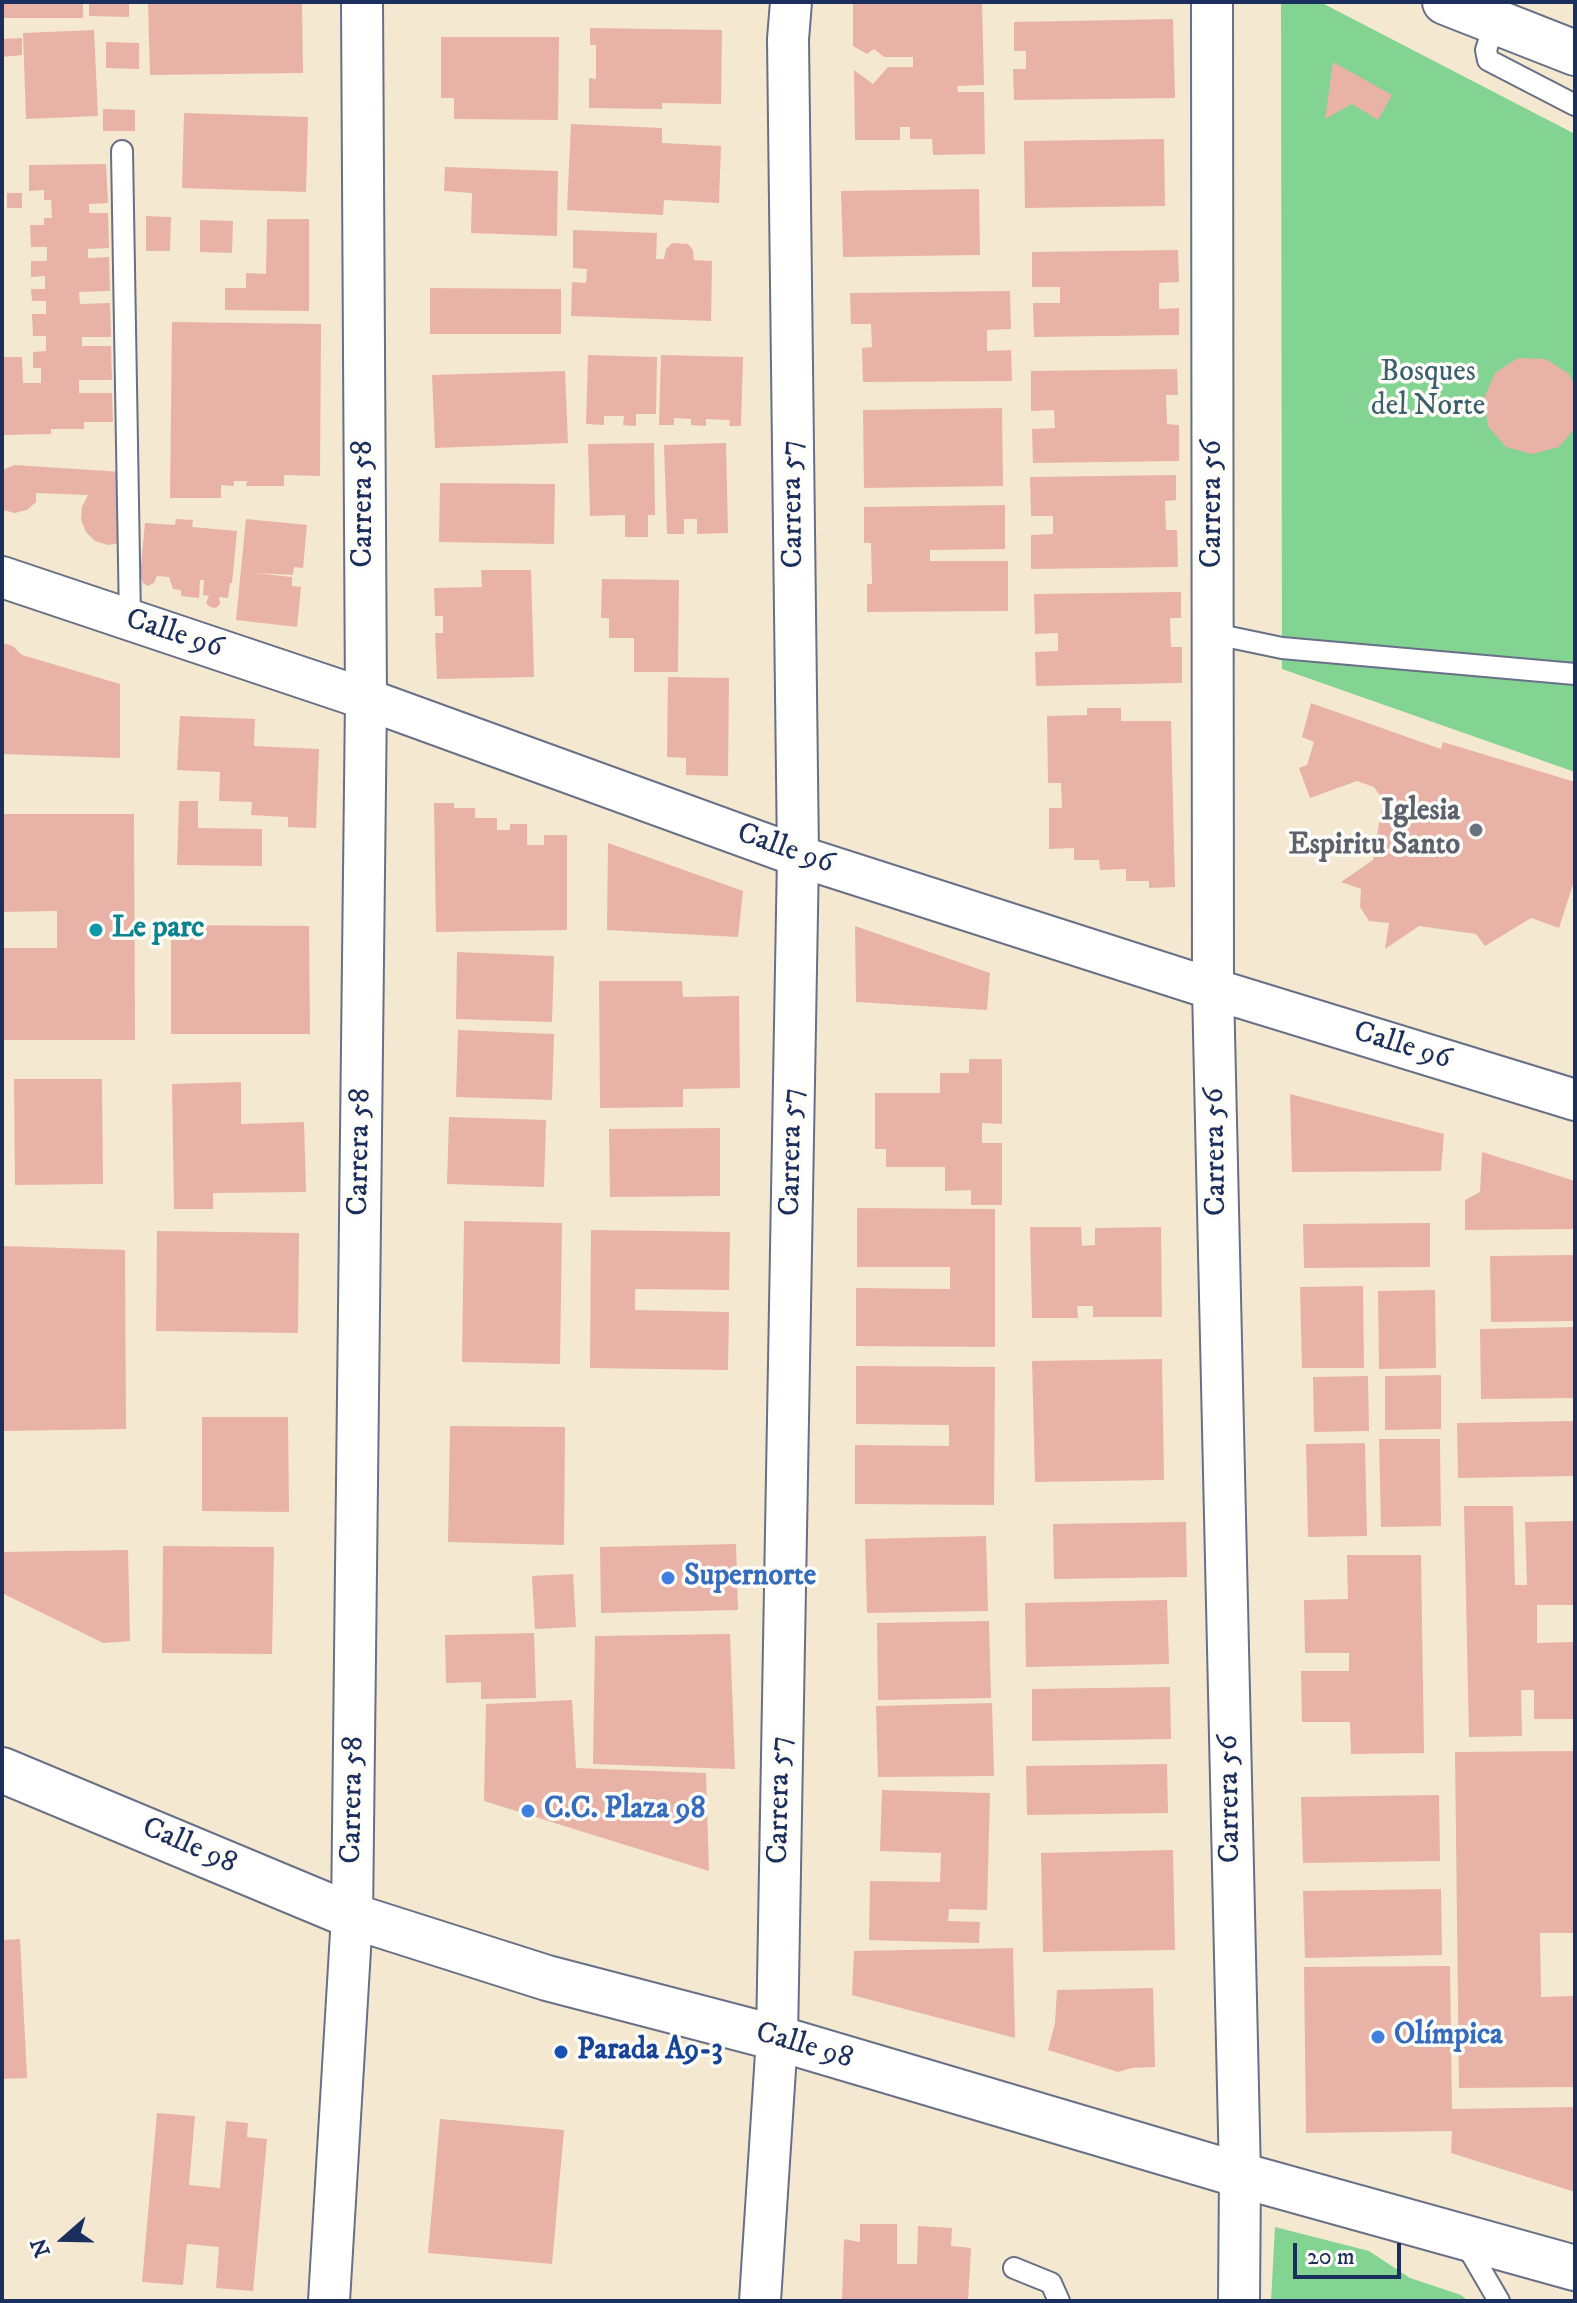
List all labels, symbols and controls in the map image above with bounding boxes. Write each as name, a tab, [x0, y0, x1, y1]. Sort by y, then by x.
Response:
park label: Bosques del Norte	[1371, 356, 1485, 426]
street label: Carrera 57	[775, 439, 813, 569]
street label: Carrera 58	[347, 440, 383, 568]
street label: Carrera 56	[1196, 440, 1232, 568]
street label: Calle 96	[121, 602, 227, 668]
place label: Iglesia Espiritu Santo	[1288, 795, 1460, 866]
street label: Calle 96	[732, 817, 838, 883]
marker: Iglesia Espiritu Santo	[1467, 821, 1485, 839]
place label: Le parc	[112, 912, 204, 948]
marker: Le parc	[87, 921, 105, 939]
street label: Calle 96	[1349, 1015, 1455, 1079]
street label: Carrera 57	[774, 1087, 812, 1217]
street label: Carrera 58	[342, 1088, 380, 1216]
street label: Carrera 56	[1198, 1088, 1236, 1216]
place label: Supernorte	[684, 1560, 816, 1596]
marker: Supernorte	[659, 1569, 677, 1587]
street label: Carrera 57	[762, 1735, 800, 1865]
street label: Carrera 56	[1212, 1735, 1250, 1863]
street label: Carrera 58	[335, 1736, 373, 1864]
place label: C.C. Plaza 98	[544, 1793, 705, 1829]
marker: C.C. Plaza 98	[519, 1802, 537, 1820]
street label: Calle 98	[136, 1811, 242, 1883]
street label: Calle 98	[751, 2016, 857, 2078]
place label: Olímpica	[1394, 2019, 1503, 2055]
marker: Olímpica	[1369, 2028, 1387, 2046]
place label: Parada A9-3	[577, 2034, 723, 2070]
marker: Parada A9-3	[552, 2043, 570, 2061]
north arrow	[24, 2199, 104, 2279]
scale bar	[1297, 2227, 1405, 2277]
text: N	[25, 2234, 57, 2260]
text: 20 m	[1307, 2242, 1355, 2272]

